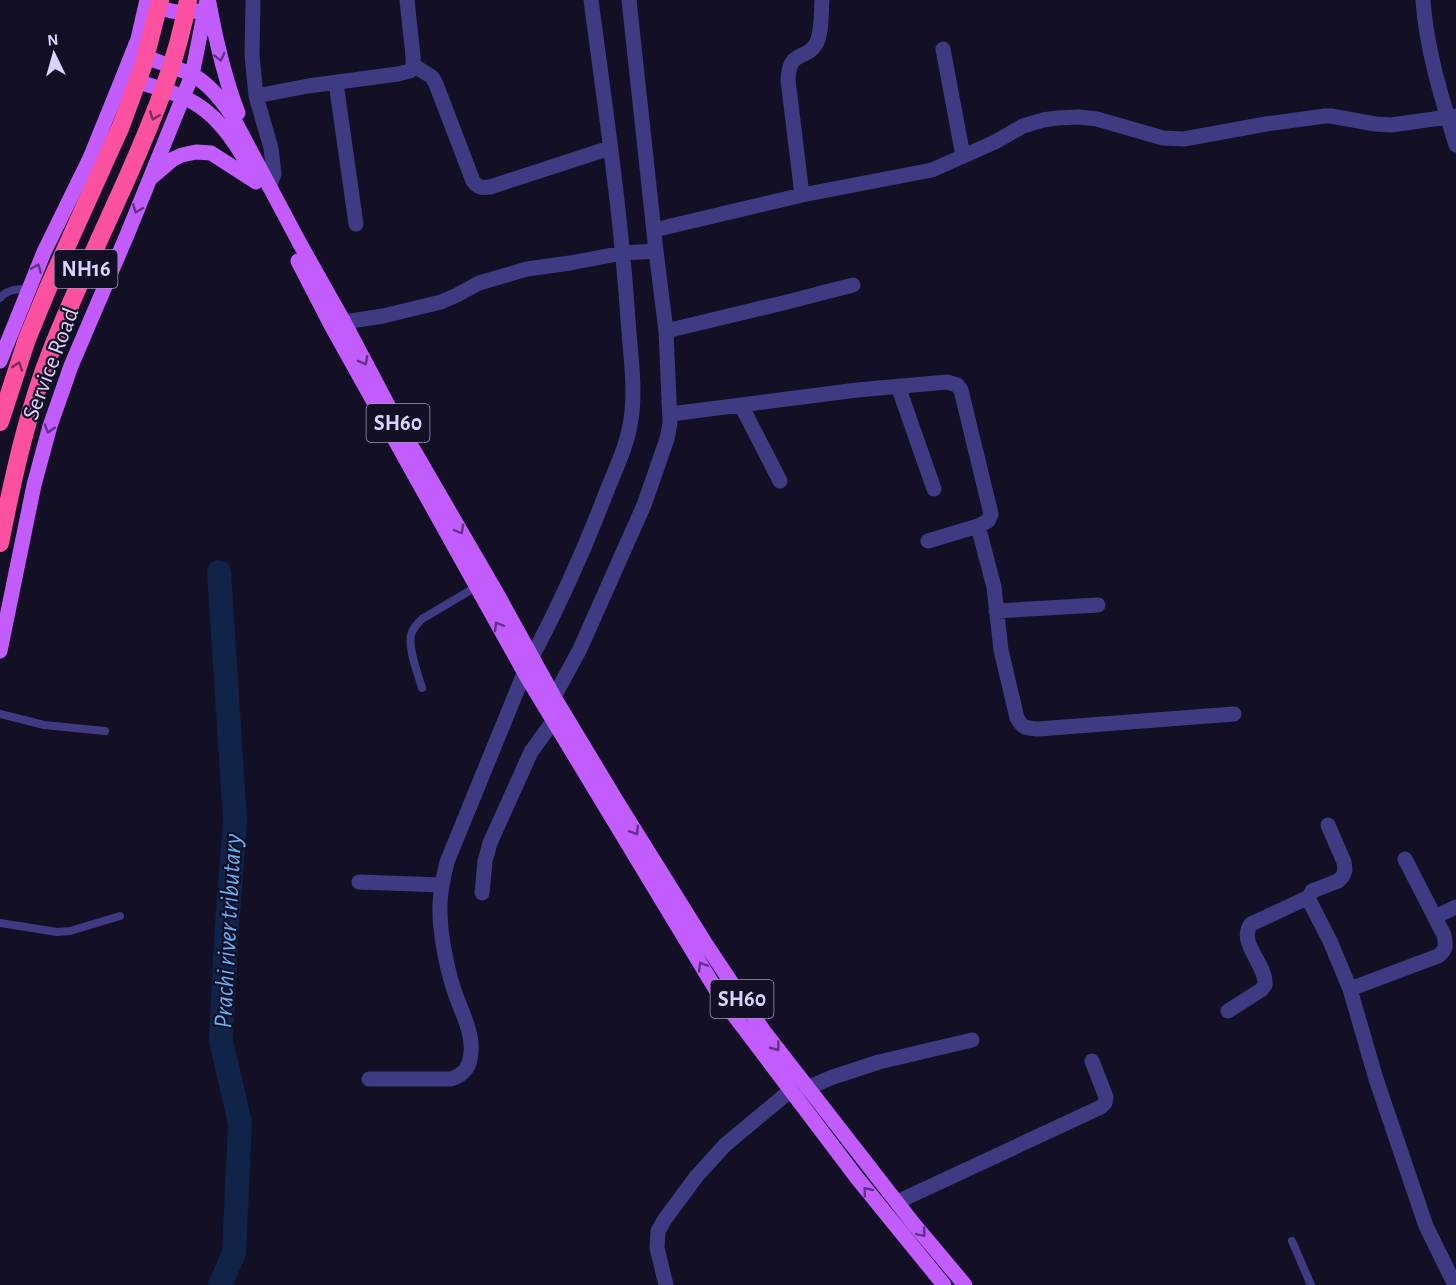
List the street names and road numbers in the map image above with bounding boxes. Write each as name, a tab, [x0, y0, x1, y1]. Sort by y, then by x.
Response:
road number: NH16	[54, 250, 118, 288]
street label: Service Road	[19, 305, 83, 423]
road number: SH60	[366, 404, 430, 442]
road number: SH60	[710, 980, 774, 1018]

